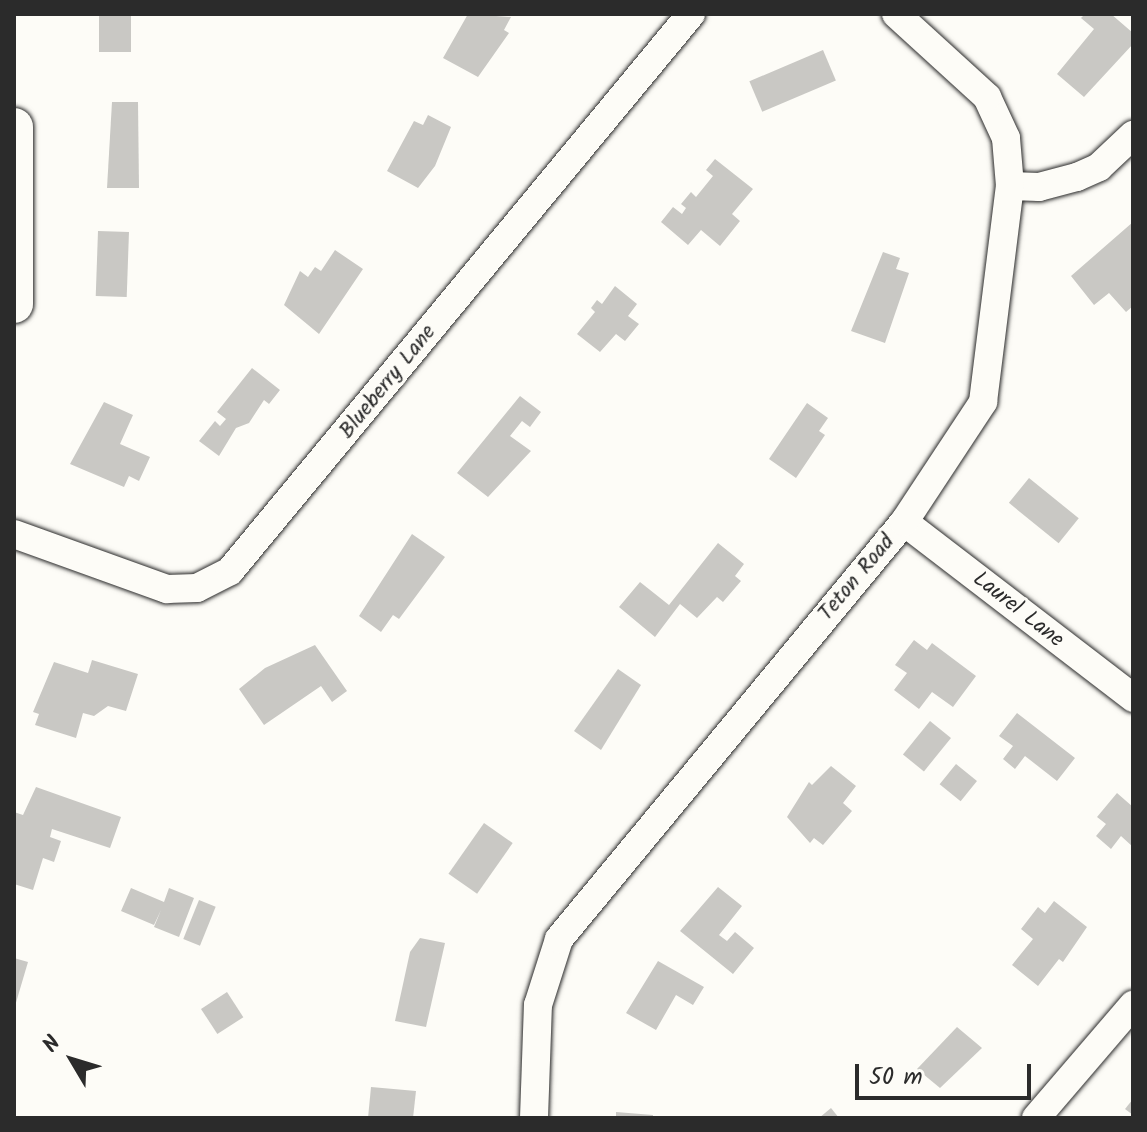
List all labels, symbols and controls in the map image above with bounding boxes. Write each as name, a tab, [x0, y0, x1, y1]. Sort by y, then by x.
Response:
street label: Blueberry Lane	[334, 320, 442, 444]
street label: Teton Road	[813, 529, 901, 627]
street label: Laurel Lane	[967, 566, 1069, 654]
north arrow	[32, 1020, 112, 1100]
text: N	[35, 1029, 71, 1061]
scale bar	[859, 1048, 1035, 1098]
text: 50 m	[869, 1058, 923, 1097]

